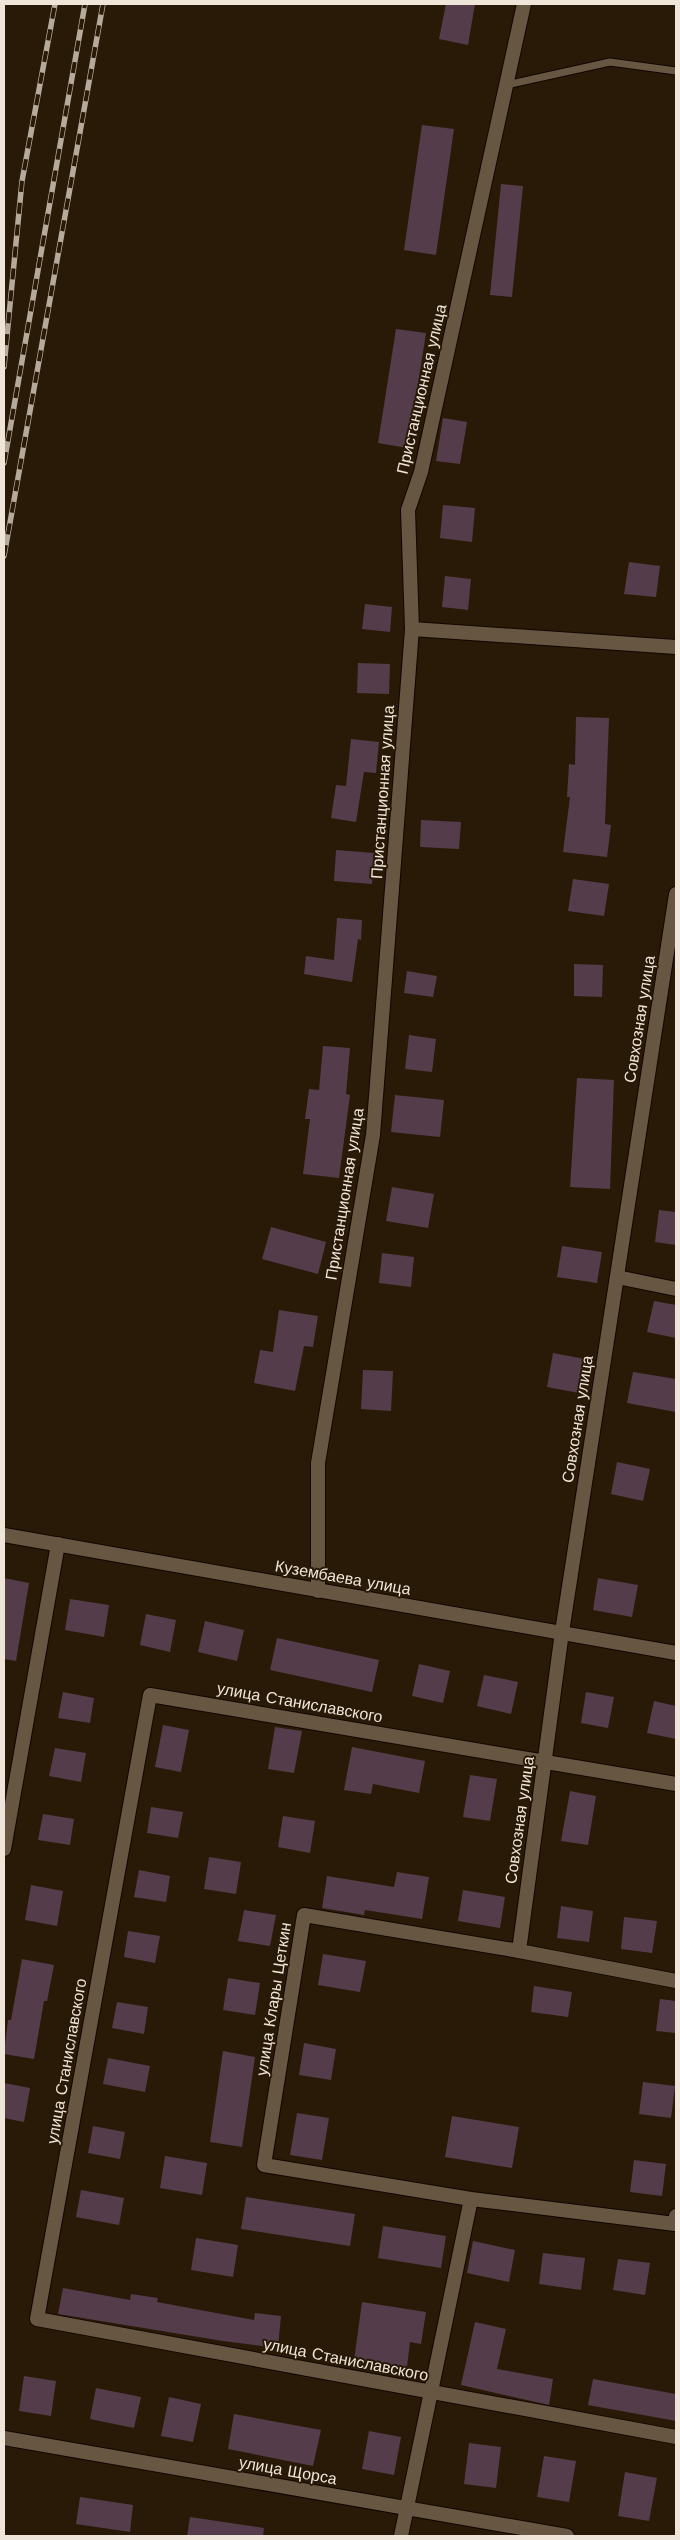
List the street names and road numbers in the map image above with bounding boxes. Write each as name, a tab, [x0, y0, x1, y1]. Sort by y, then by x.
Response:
street label: Пристанционная улица	[393, 302, 450, 476]
street label: Пристанционная улица	[367, 705, 398, 879]
street label: Совхозная улица	[620, 954, 659, 1084]
street label: Пристанционная улица	[322, 1107, 367, 1281]
street label: Совхозная улица	[558, 1354, 597, 1484]
street label: Кузембаева улица	[274, 1556, 412, 1599]
street label: улица Станиславского	[216, 1679, 384, 1726]
street label: Совхозная улица	[501, 1755, 538, 1885]
street label: улица Клары Цеткин	[252, 1921, 295, 2077]
street label: улица Станиславского	[43, 1977, 90, 2145]
street label: улица Станиславского	[262, 2334, 430, 2385]
street label: улица Щорса	[237, 2453, 338, 2488]

